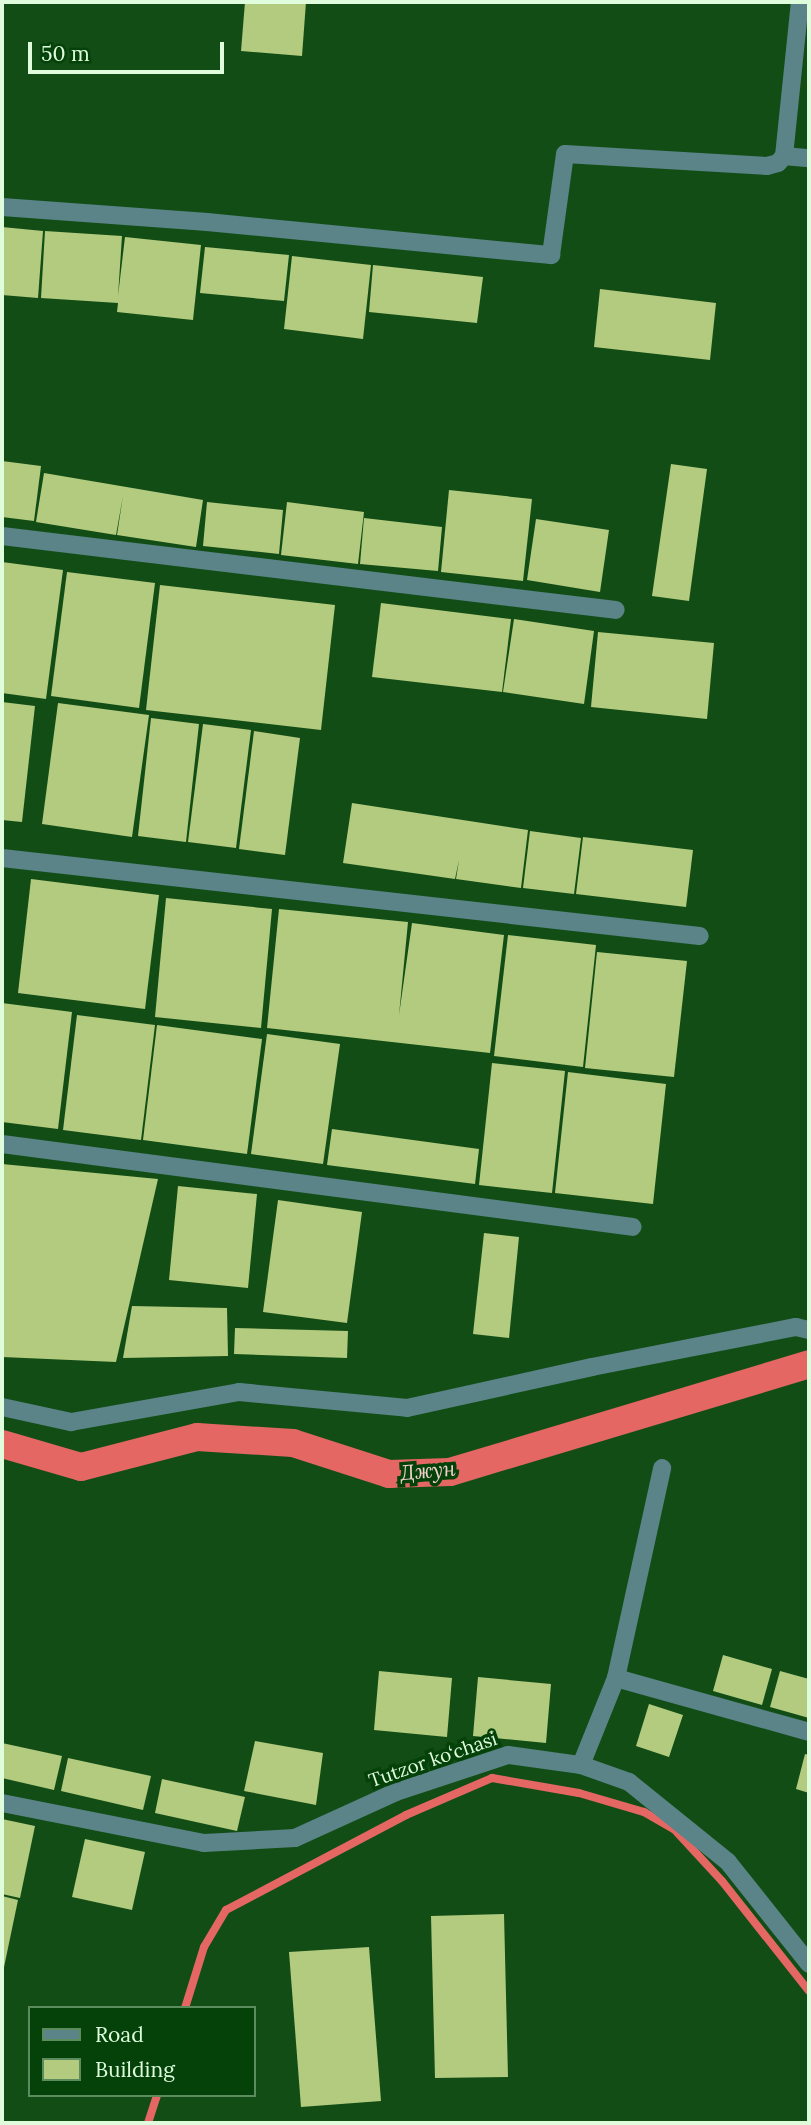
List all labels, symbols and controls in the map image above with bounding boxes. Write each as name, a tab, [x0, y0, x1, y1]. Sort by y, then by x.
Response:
scale bar	[32, 28, 228, 72]
text: 50 m	[41, 40, 90, 67]
water label: Джун	[399, 1456, 457, 1486]
street label: Tutzor ko‘chasi	[366, 1727, 500, 1793]
legend	[28, 2006, 256, 2097]
text: Road	[95, 2021, 144, 2048]
text: Building	[95, 2056, 175, 2083]

